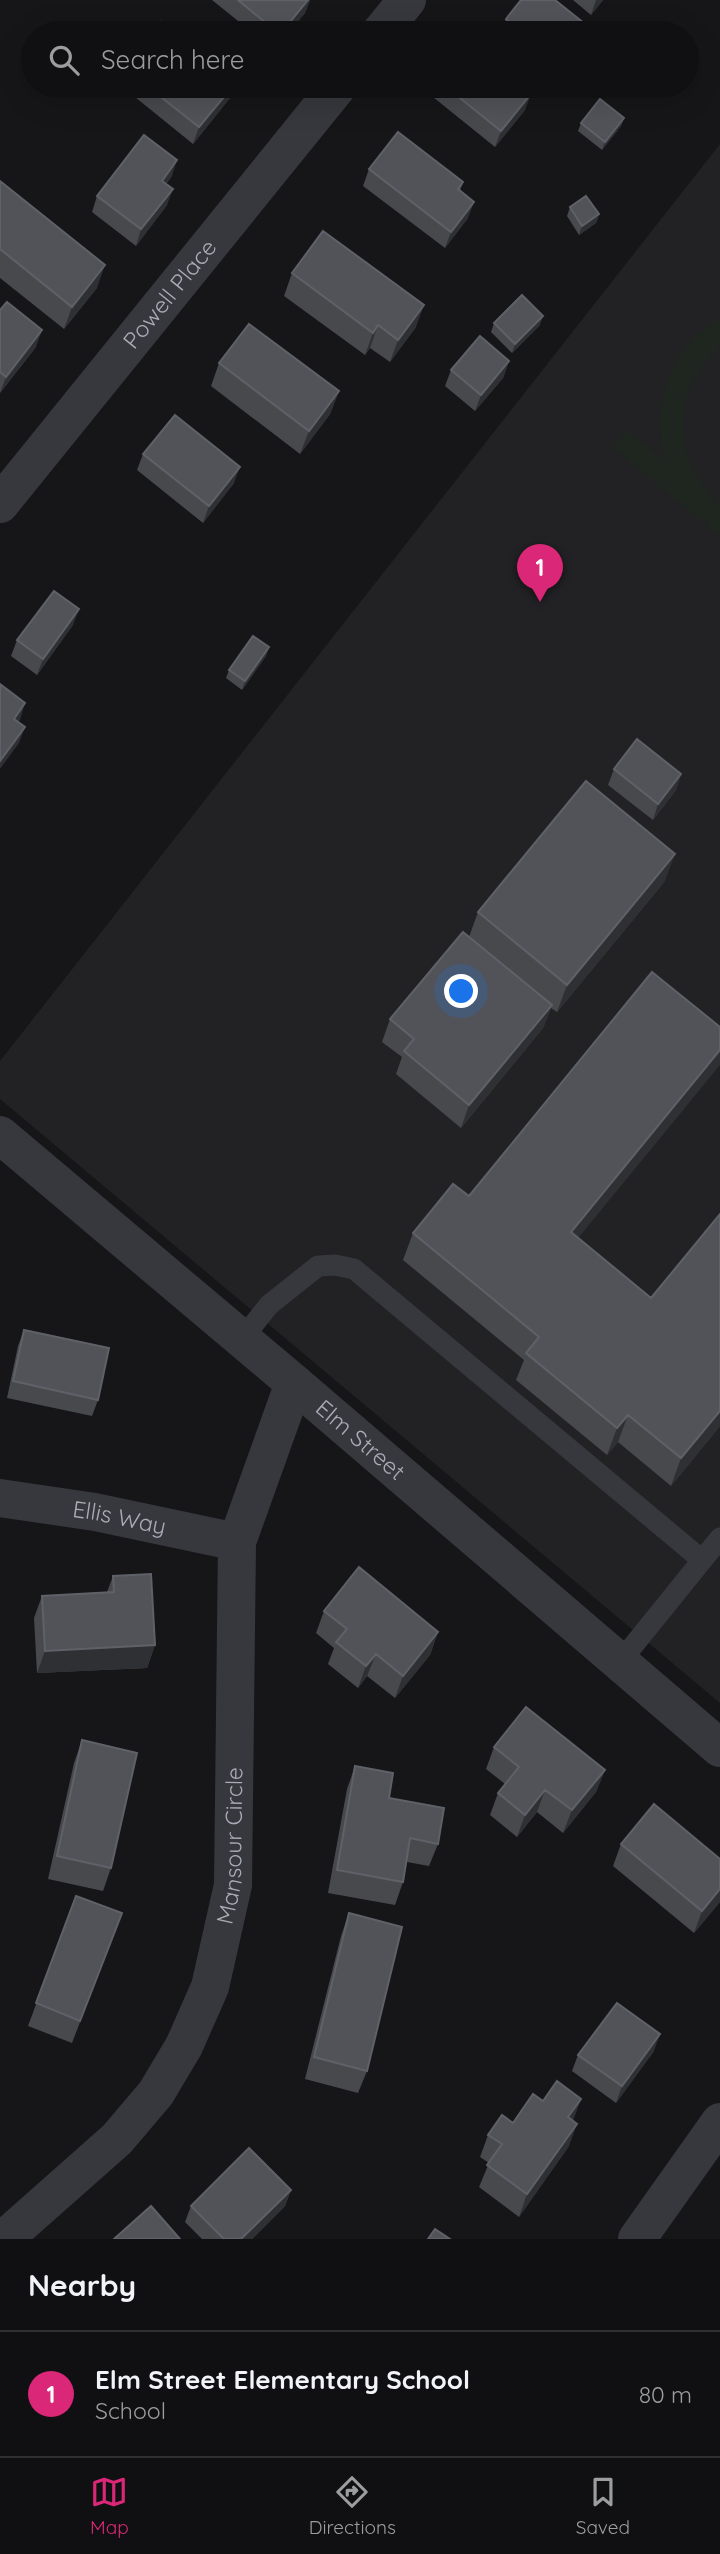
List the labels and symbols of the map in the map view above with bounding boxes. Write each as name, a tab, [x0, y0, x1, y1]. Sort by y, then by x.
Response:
street label: Powell Place	[116, 233, 222, 354]
pin: 1	[517, 544, 563, 602]
your location	[444, 974, 478, 1008]
street label: Elm Street	[310, 1393, 411, 1486]
street label: Ellis Way	[71, 1494, 169, 1541]
street label: Mansour Circle	[210, 1767, 248, 1927]

